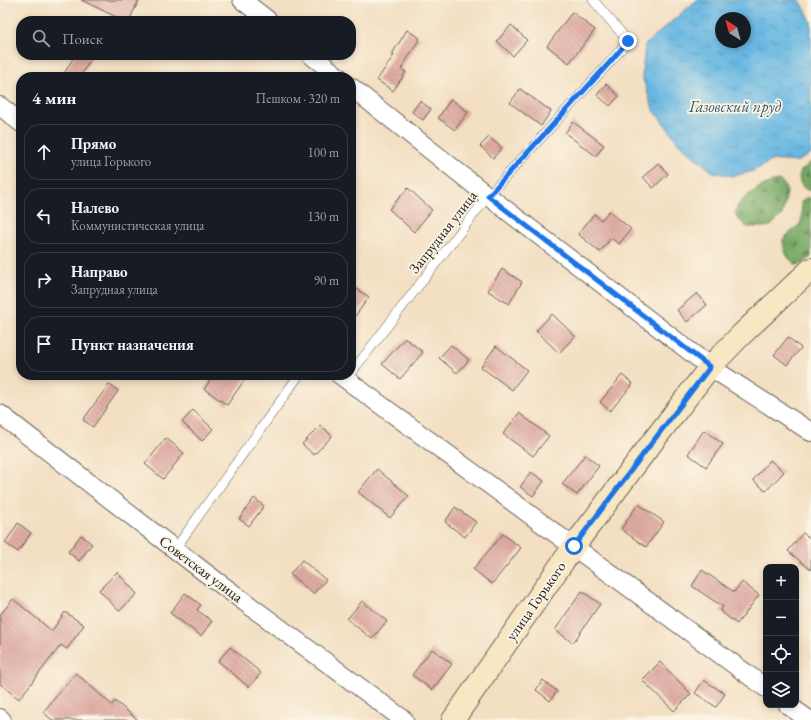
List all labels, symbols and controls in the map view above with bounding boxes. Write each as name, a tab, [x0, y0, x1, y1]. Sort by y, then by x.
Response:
north arrow	[715, 12, 751, 48]
search box	[16, 16, 356, 60]
icon: search	[30, 27, 52, 49]
text: Поиск	[62, 29, 103, 48]
route end	[619, 32, 637, 50]
text: 4 мин	[32, 87, 76, 109]
text: Пешком · 320 m	[256, 90, 340, 107]
water label: Газовский пруд	[688, 96, 782, 117]
text: Прямо	[71, 134, 116, 153]
icon: ahead	[33, 141, 55, 163]
text: 100 m	[308, 144, 339, 161]
text: улица Горького	[71, 153, 151, 170]
street label: Запрудная улица	[404, 186, 481, 277]
text: Налево	[71, 198, 119, 217]
icon: left	[33, 205, 55, 227]
text: 130 m	[308, 208, 339, 225]
text: Коммунистическая улица	[71, 217, 205, 234]
text: Направо	[71, 262, 128, 281]
icon: right	[33, 269, 55, 291]
text: 90 m	[314, 272, 339, 289]
text: Запрудная улица	[71, 281, 158, 298]
icon: arrive	[33, 333, 55, 355]
text: Пункт назначения	[71, 335, 194, 354]
street label: Советская улица	[156, 531, 247, 606]
route start	[565, 537, 583, 555]
street label: улица Горького	[501, 557, 570, 644]
map controls	[763, 564, 799, 708]
button: +	[763, 564, 799, 600]
button: −	[763, 600, 799, 636]
button: locate	[763, 636, 799, 672]
button: layers	[763, 672, 799, 708]

